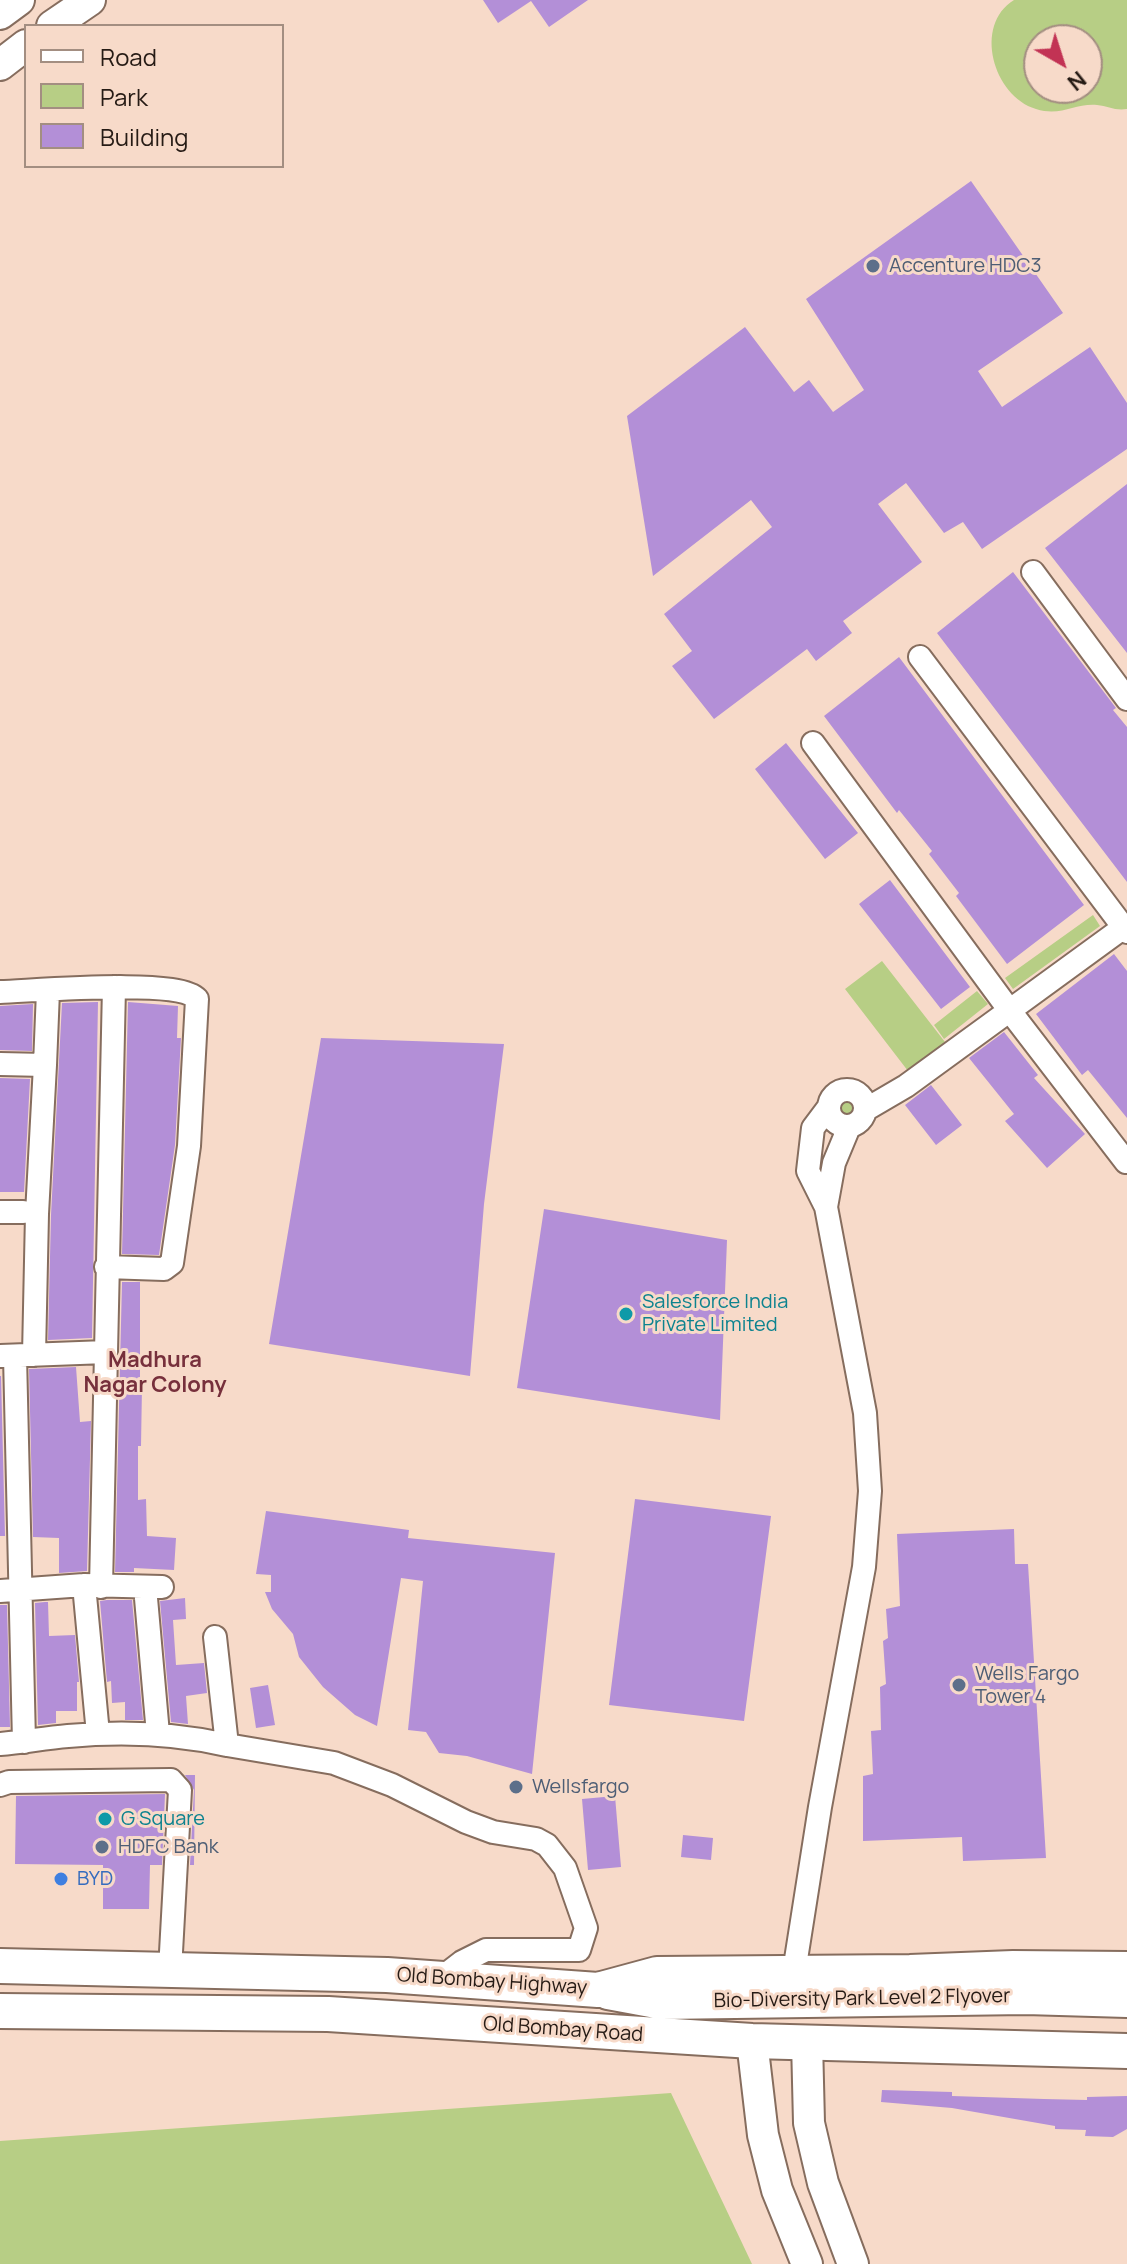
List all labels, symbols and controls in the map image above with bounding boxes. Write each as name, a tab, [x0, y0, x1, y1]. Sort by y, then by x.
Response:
legend	[24, 24, 284, 168]
north arrow	[1023, 24, 1103, 104]
text: Road	[100, 40, 157, 73]
text: N	[1061, 64, 1092, 98]
text: Park	[100, 80, 148, 113]
text: Building	[100, 120, 188, 153]
place label: Accenture HDC3	[889, 254, 1042, 278]
marker: Accenture HDC3	[864, 257, 882, 275]
place label: Salesforce India Private Limited	[642, 1290, 788, 1337]
marker: Salesforce India Private Limited	[617, 1305, 635, 1323]
district label: Madhura Nagar Colony	[83, 1348, 227, 1400]
place label: Wells Fargo Tower 4	[975, 1662, 1079, 1709]
marker: Wells Fargo Tower 4	[950, 1676, 968, 1694]
place label: Wellsfargo	[532, 1775, 629, 1799]
marker: Wellsfargo	[507, 1778, 525, 1796]
place label: G Square	[121, 1807, 205, 1831]
marker: G Square	[96, 1810, 114, 1828]
place label: HDFC Bank	[118, 1835, 219, 1859]
marker: HDFC Bank	[93, 1838, 111, 1856]
place label: BYD	[77, 1867, 113, 1891]
marker: BYD	[52, 1870, 70, 1888]
street label: Old Bombay Highway	[396, 1963, 588, 2001]
street label: Bio-Diversity Park Level 2 Flyover	[713, 1984, 1011, 2014]
street label: Old Bombay Road	[482, 2012, 644, 2048]

